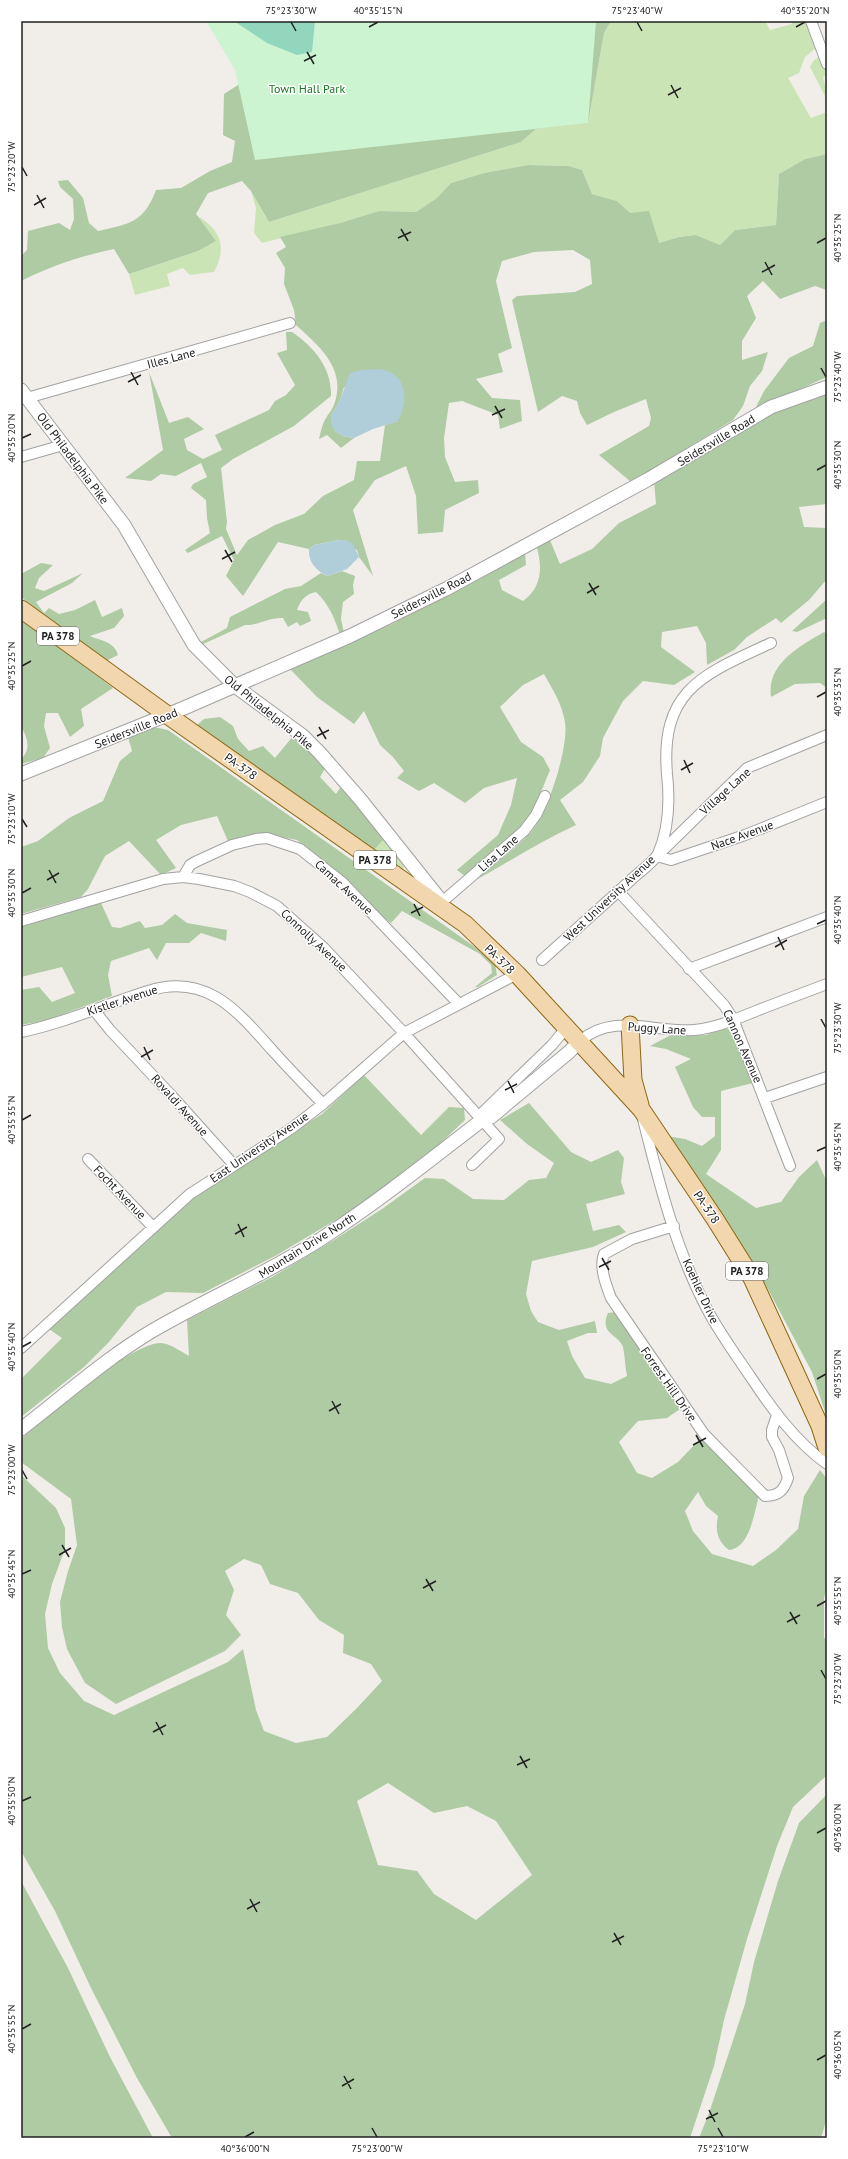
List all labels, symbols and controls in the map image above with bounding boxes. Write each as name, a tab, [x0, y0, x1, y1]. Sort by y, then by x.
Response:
text: 75°23'30"W	[265, 4, 317, 17]
text: 40°35'15"N	[353, 4, 403, 17]
text: 75°23'40"W	[611, 4, 663, 17]
text: 40°35'20"N	[780, 4, 830, 17]
park label: Town Hall Park	[269, 81, 345, 96]
text: 75°23'20"W	[5, 141, 18, 193]
text: 40°35'25"N	[831, 213, 844, 263]
street label: Illes Lane	[145, 344, 197, 372]
text: 75°23'40"W	[831, 351, 844, 403]
street label: Old Philadelphia Pike	[34, 409, 112, 507]
street label: Seidersville Road	[674, 411, 758, 469]
text: 40°35'20"N	[5, 413, 18, 463]
text: 40°35'30"N	[831, 440, 844, 490]
street label: Seidersville Road	[388, 568, 474, 622]
road number: PA 378	[37, 627, 79, 645]
text: 40°35'25"N	[5, 641, 18, 691]
text: 40°35'35"N	[831, 667, 844, 717]
street label: Old Philadelphia Pike	[221, 671, 317, 753]
street label: Seidersville Road	[92, 705, 180, 751]
street label: PA-378	[222, 749, 260, 783]
street label: Village Lane	[696, 764, 754, 818]
text: 75°23'10"W	[5, 793, 18, 845]
street label: Nace Avenue	[709, 817, 775, 853]
street label: Lisa Lane	[475, 832, 521, 874]
road number: PA 378	[354, 851, 396, 869]
street label: West University Avenue	[560, 852, 658, 944]
street label: Camac Avenue	[312, 856, 376, 918]
text: 40°35'30"N	[5, 868, 18, 918]
text: 40°35'40"N	[831, 895, 844, 945]
street label: Connolly Avenue	[278, 906, 350, 974]
street label: PA-378	[482, 941, 518, 977]
street label: Kistler Avenue	[85, 981, 159, 1019]
text: 75°23'30"W	[831, 1002, 844, 1054]
street label: Cannon Avenue	[720, 1007, 766, 1085]
street label: Puggy Lane	[627, 1018, 687, 1038]
street label: Rovaldi Avenue	[148, 1071, 212, 1139]
text: 40°35'35"N	[5, 1095, 18, 1145]
street label: East University Avenue	[207, 1108, 311, 1186]
text: 40°35'45"N	[831, 1122, 844, 1172]
street label: Focht Avenue	[91, 1162, 149, 1222]
street label: PA-378	[691, 1188, 723, 1226]
street label: Mountain Drive North	[256, 1209, 358, 1281]
street label: Koehler Drive	[679, 1256, 723, 1326]
road number: PA 378	[726, 1262, 768, 1280]
text: 40°35'40"N	[5, 1322, 18, 1372]
street label: Forrest Hill Drive	[638, 1344, 700, 1424]
text: 40°35'50"N	[831, 1349, 844, 1399]
text: 75°23'00"W	[5, 1444, 18, 1496]
text: 40°35'45"N	[5, 1549, 18, 1599]
text: 40°35'55"N	[831, 1576, 844, 1626]
text: 75°23'20"W	[831, 1653, 844, 1705]
text: 40°35'50"N	[5, 1776, 18, 1826]
text: 40°36'00"N	[831, 1803, 844, 1853]
text: 40°35'55"N	[5, 2004, 18, 2054]
text: 40°36'05"N	[831, 2030, 844, 2080]
text: 40°36'00"N	[220, 2142, 270, 2155]
text: 75°23'00"W	[351, 2142, 403, 2155]
text: 75°23'10"W	[697, 2142, 749, 2155]

